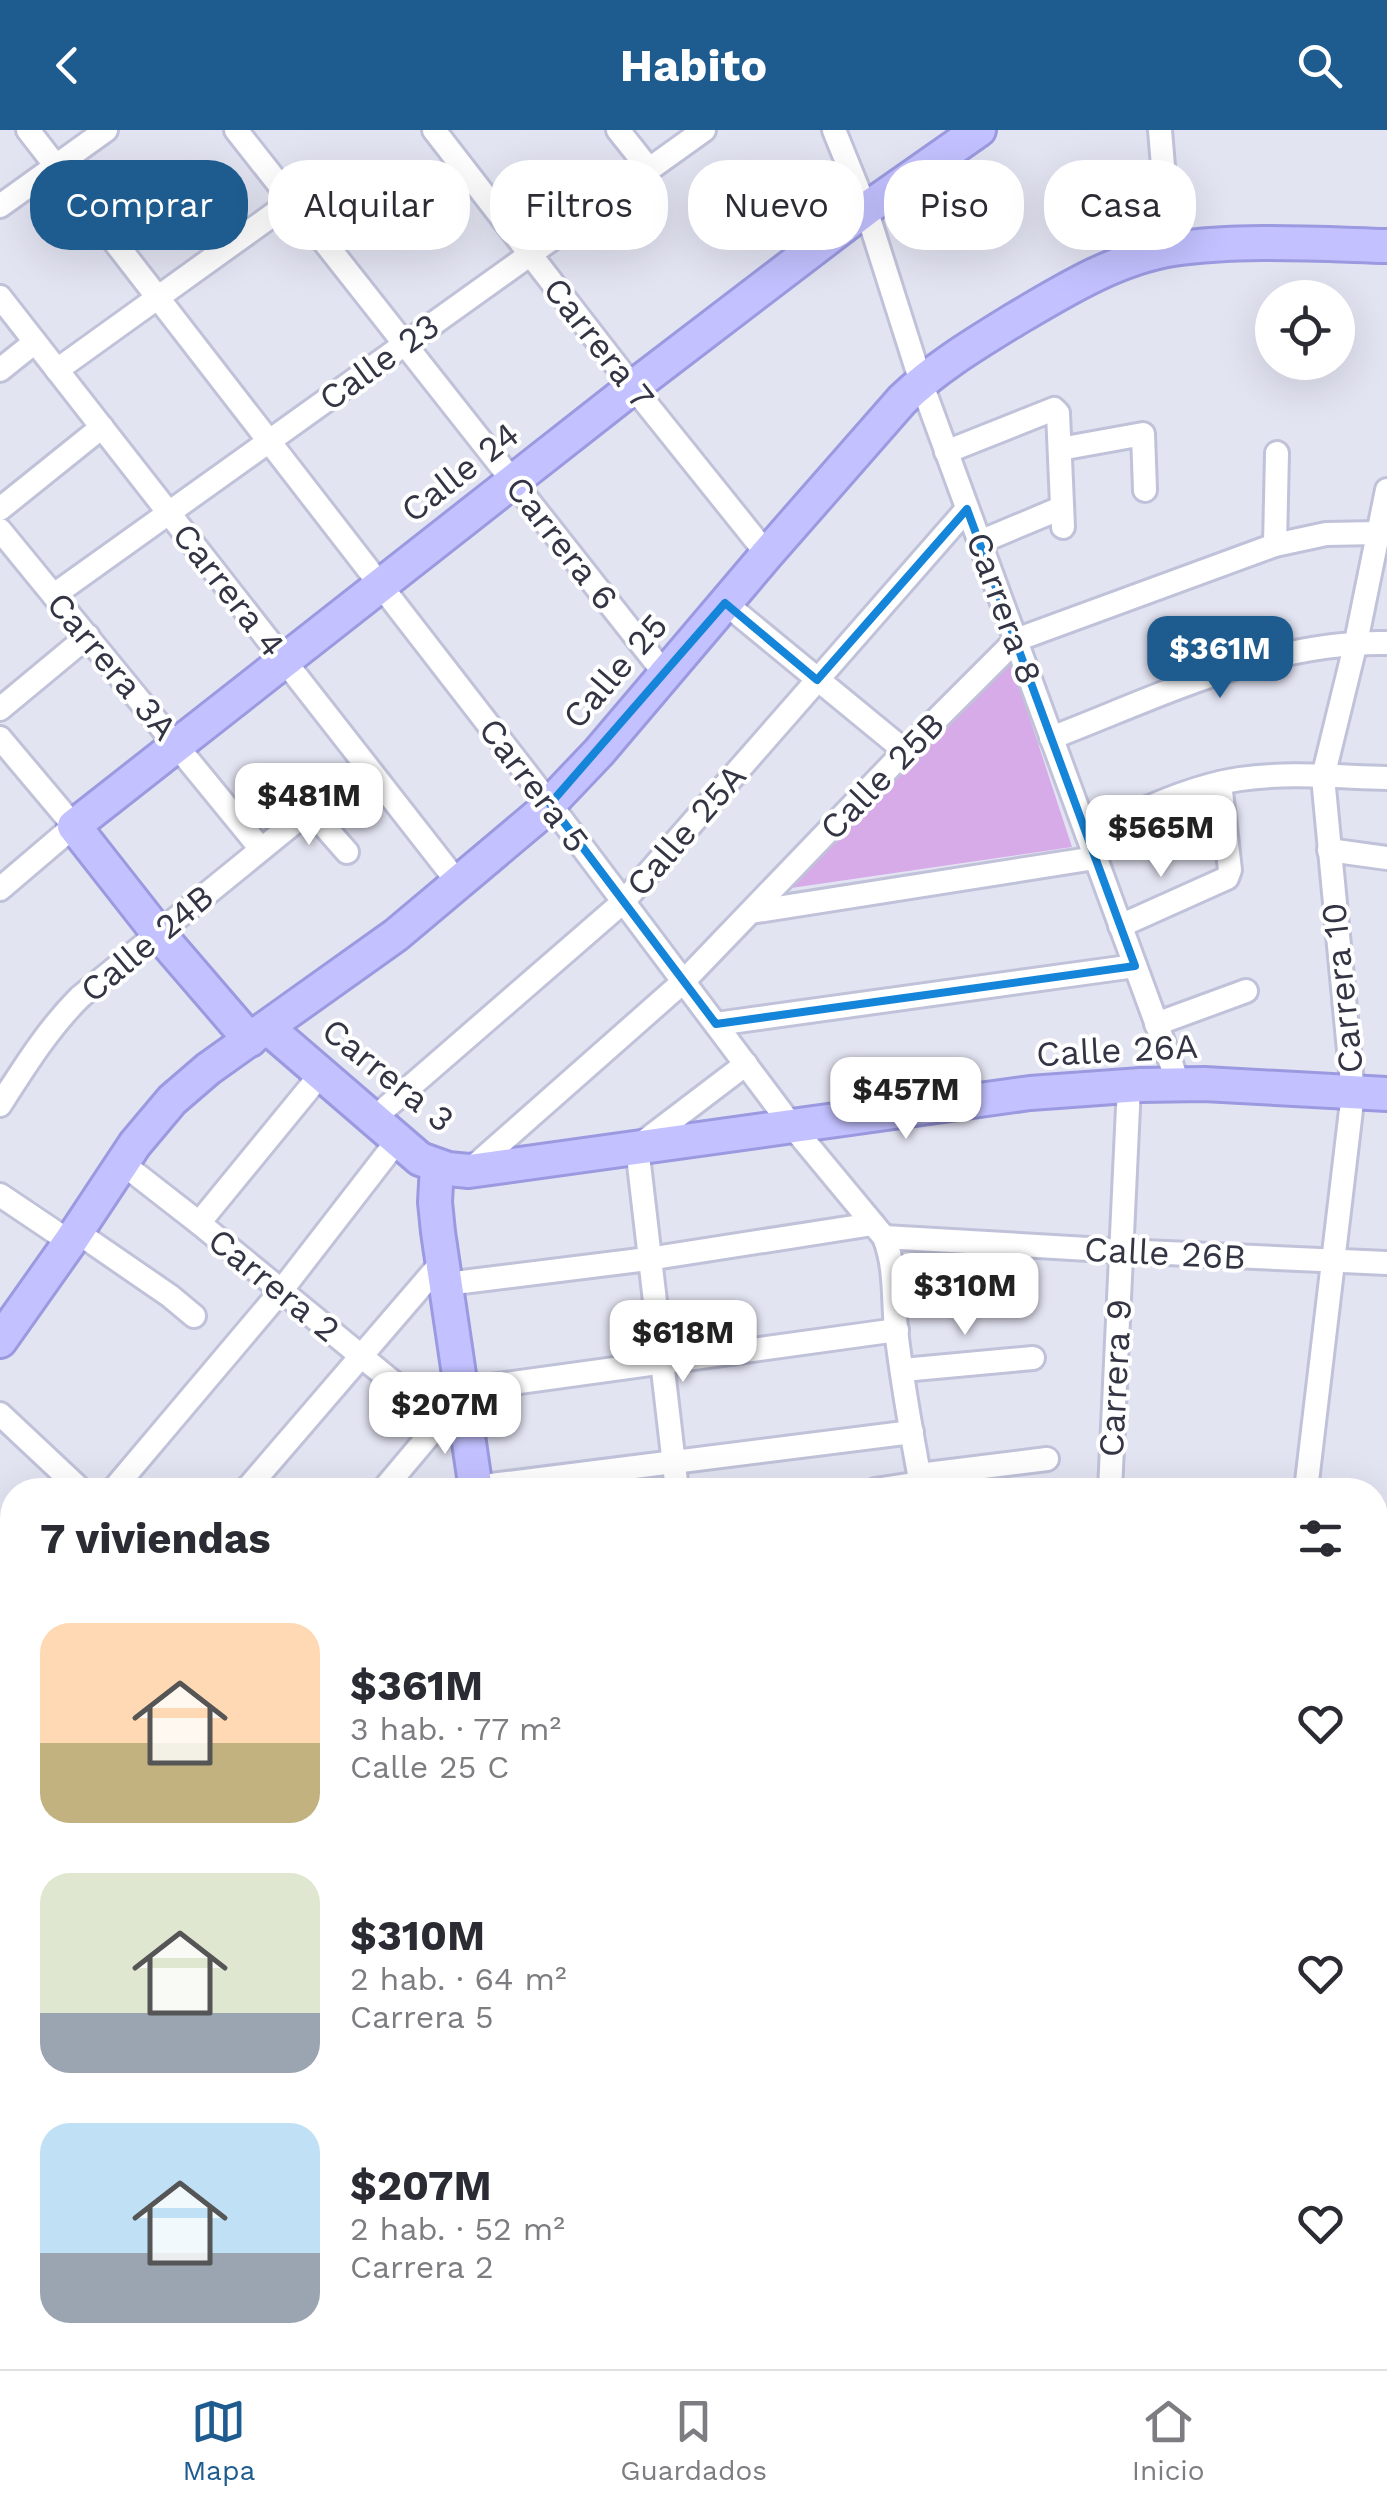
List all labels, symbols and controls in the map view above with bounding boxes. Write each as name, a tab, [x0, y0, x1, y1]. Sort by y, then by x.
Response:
icon: back	[40, 38, 95, 93]
icon: search	[1292, 38, 1347, 93]
text: Habito	[620, 39, 767, 92]
chip: Comprar	[30, 160, 248, 250]
chip: Alquilar	[268, 160, 470, 250]
chip: Filtros	[490, 160, 668, 250]
chip: Nuevo	[688, 160, 864, 250]
chip: Piso	[884, 160, 1024, 250]
chip: Casa	[1044, 160, 1196, 250]
street label: Carrera 7	[535, 269, 663, 417]
map controls	[1255, 280, 1355, 380]
button: locate	[1255, 280, 1355, 380]
street label: Calle 23	[311, 304, 447, 420]
street label: Calle 24	[393, 413, 527, 531]
street label: Carrera 6	[497, 468, 627, 618]
street label: Carrera 4	[164, 515, 294, 665]
street label: Carrera 8	[957, 526, 1051, 690]
street label: Carrera 3A	[38, 583, 186, 749]
street label: Calle 25	[554, 605, 676, 737]
pin: $361M	[1150, 616, 1290, 701]
text: $361M	[1169, 629, 1271, 667]
street label: Calle 25B	[811, 703, 953, 849]
street label: Carrera 5	[470, 710, 598, 860]
street label: Calle 25A	[617, 755, 755, 905]
pin: $481M	[239, 763, 379, 848]
text: $481M	[257, 776, 361, 814]
pin: $565M	[1091, 795, 1231, 880]
text: $565M	[1108, 808, 1214, 846]
street label: Calle 24B	[72, 875, 222, 1011]
street label: Carrera 10	[1312, 901, 1372, 1075]
street label: Carrera 3	[314, 1009, 462, 1141]
street label: Calle 26A	[1035, 1025, 1199, 1075]
pin: $457M	[836, 1057, 976, 1142]
text: $457M	[852, 1070, 960, 1108]
street label: Carrera 2	[200, 1219, 348, 1351]
street label: Calle 26B	[1083, 1228, 1247, 1278]
pin: $310M	[895, 1253, 1035, 1338]
text: $310M	[913, 1266, 1017, 1304]
street label: Carrera 9	[1090, 1298, 1140, 1458]
pin: $618M	[613, 1300, 753, 1385]
text: $618M	[632, 1313, 734, 1351]
pin: $207M	[375, 1372, 515, 1457]
text: $207M	[391, 1385, 499, 1423]
icon: filters	[1293, 1511, 1348, 1566]
text: 7 viviendas	[40, 1514, 271, 1563]
text: $361M	[350, 1661, 483, 1710]
icon: home	[120, 1663, 240, 1783]
icon: heart	[1293, 1696, 1348, 1751]
text: 3 hab. · 77 m²	[350, 1710, 561, 1748]
text: Calle 25 C	[350, 1748, 509, 1786]
text: $310M	[350, 1911, 485, 1960]
icon: home	[120, 1913, 240, 2033]
icon: heart	[1293, 1946, 1348, 2001]
text: 2 hab. · 64 m²	[350, 1960, 567, 1998]
text: Carrera 5	[350, 1998, 494, 2036]
text: $207M	[350, 2161, 492, 2210]
icon: home	[120, 2163, 240, 2283]
icon: heart	[1293, 2196, 1348, 2251]
text: 2 hab. · 52 m²	[350, 2210, 565, 2248]
text: Carrera 2	[350, 2248, 494, 2286]
tab: Mapa	[182, 2394, 255, 2487]
tab: Guardados	[620, 2394, 767, 2487]
tab: Inicio	[1132, 2394, 1205, 2487]

